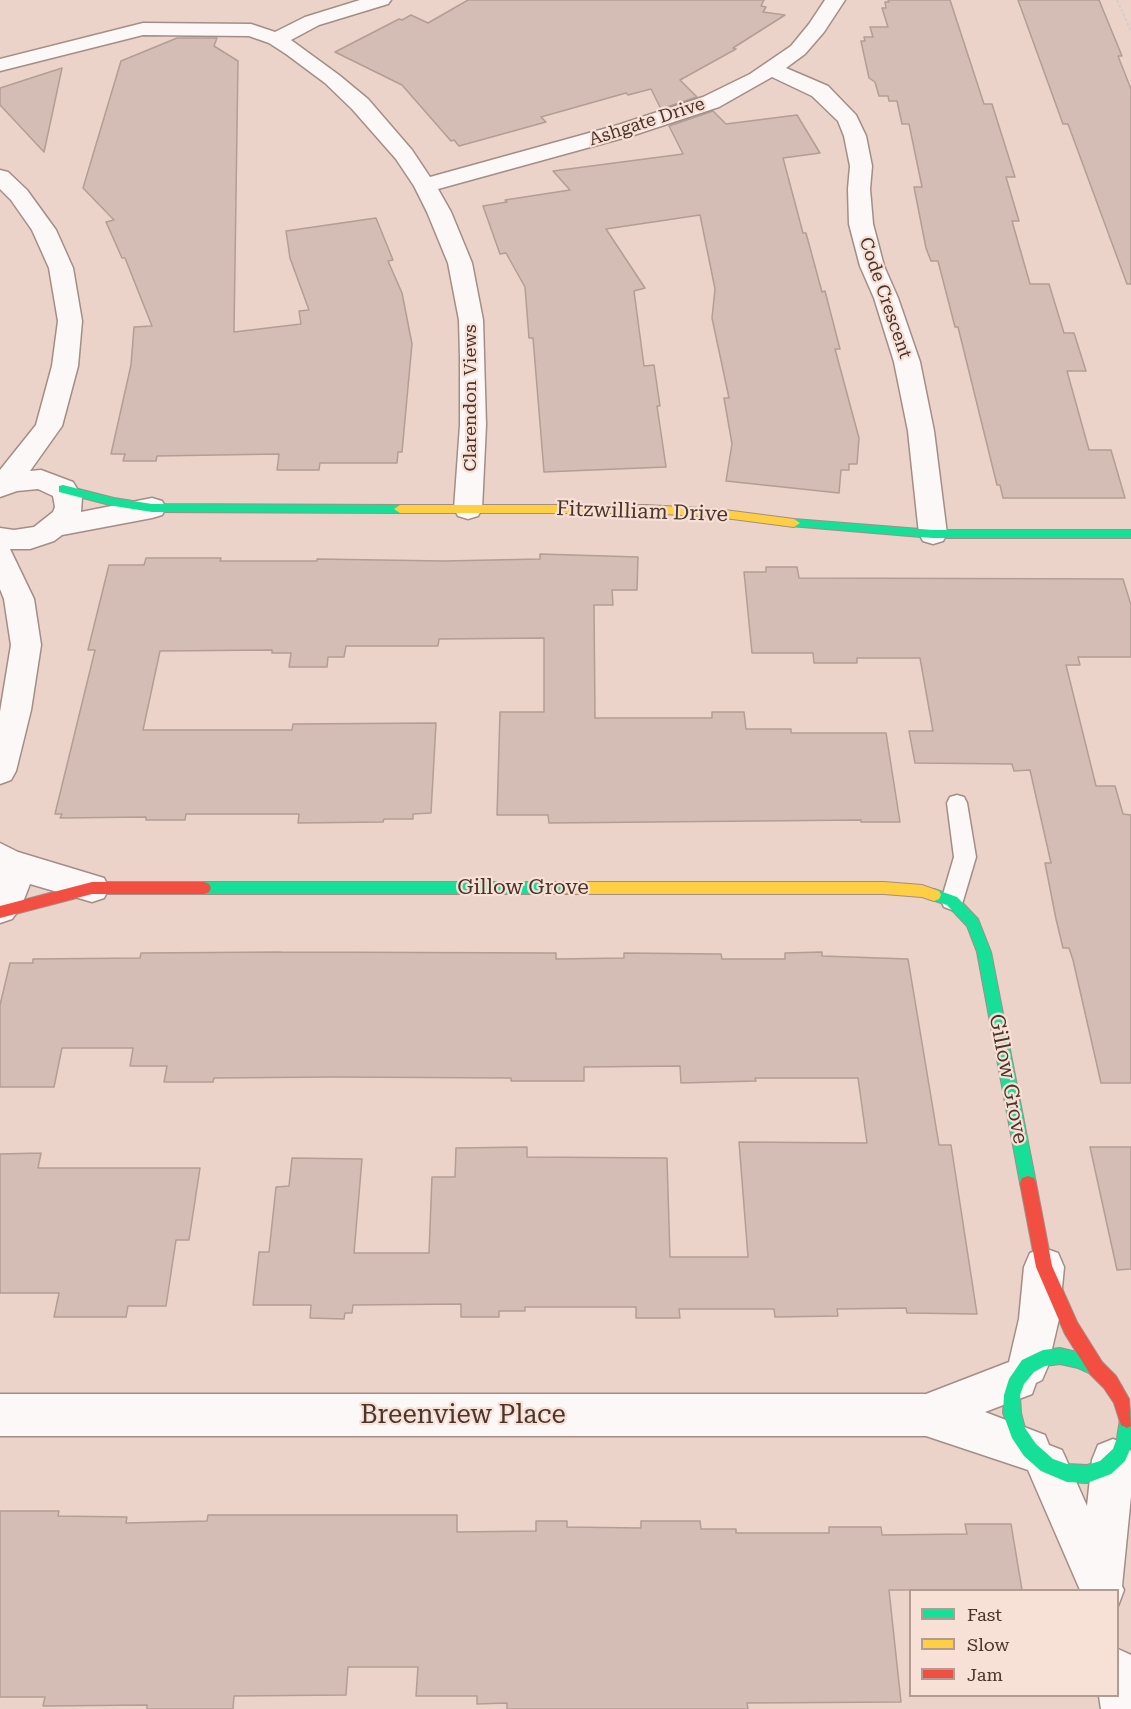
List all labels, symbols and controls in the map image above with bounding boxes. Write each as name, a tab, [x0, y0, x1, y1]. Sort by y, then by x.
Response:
street label: Ashgate Drive	[586, 93, 708, 151]
street label: Code Crescent	[854, 235, 916, 361]
street label: Clarendon Views	[460, 324, 482, 472]
street label: Fitzwilliam Drive	[556, 496, 728, 528]
street label: Gillow Grove	[457, 875, 589, 901]
street label: Gillow Grove	[983, 1012, 1033, 1146]
street label: Breenview Place	[360, 1399, 566, 1431]
legend	[909, 1589, 1119, 1697]
text: Fast	[967, 1604, 1002, 1625]
text: Slow	[967, 1634, 1009, 1655]
text: Jam	[967, 1664, 1003, 1685]

